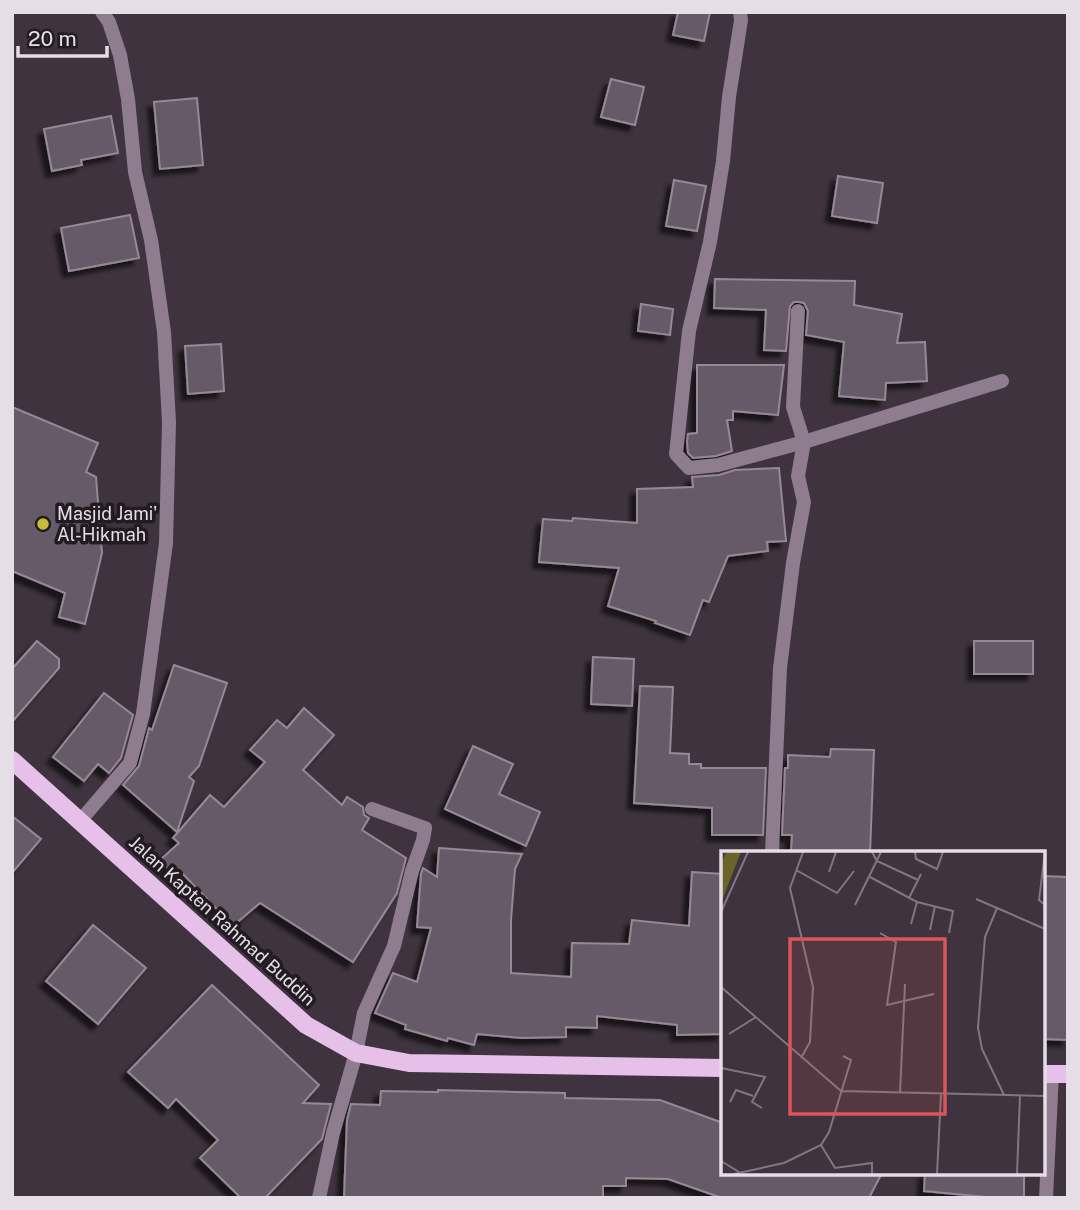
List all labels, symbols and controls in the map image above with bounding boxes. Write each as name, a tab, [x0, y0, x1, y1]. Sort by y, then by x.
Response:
scale bar	[18, 14, 107, 58]
text: 20 m	[28, 26, 77, 51]
place label: Masjid Jami' Al-Hikmah	[57, 503, 158, 545]
marker: Masjid Jami' Al-Hikmah	[35, 516, 51, 532]
street label: Jalan Kapten Rahmad Buddin	[125, 831, 320, 1010]
inset map	[721, 851, 1045, 1175]

